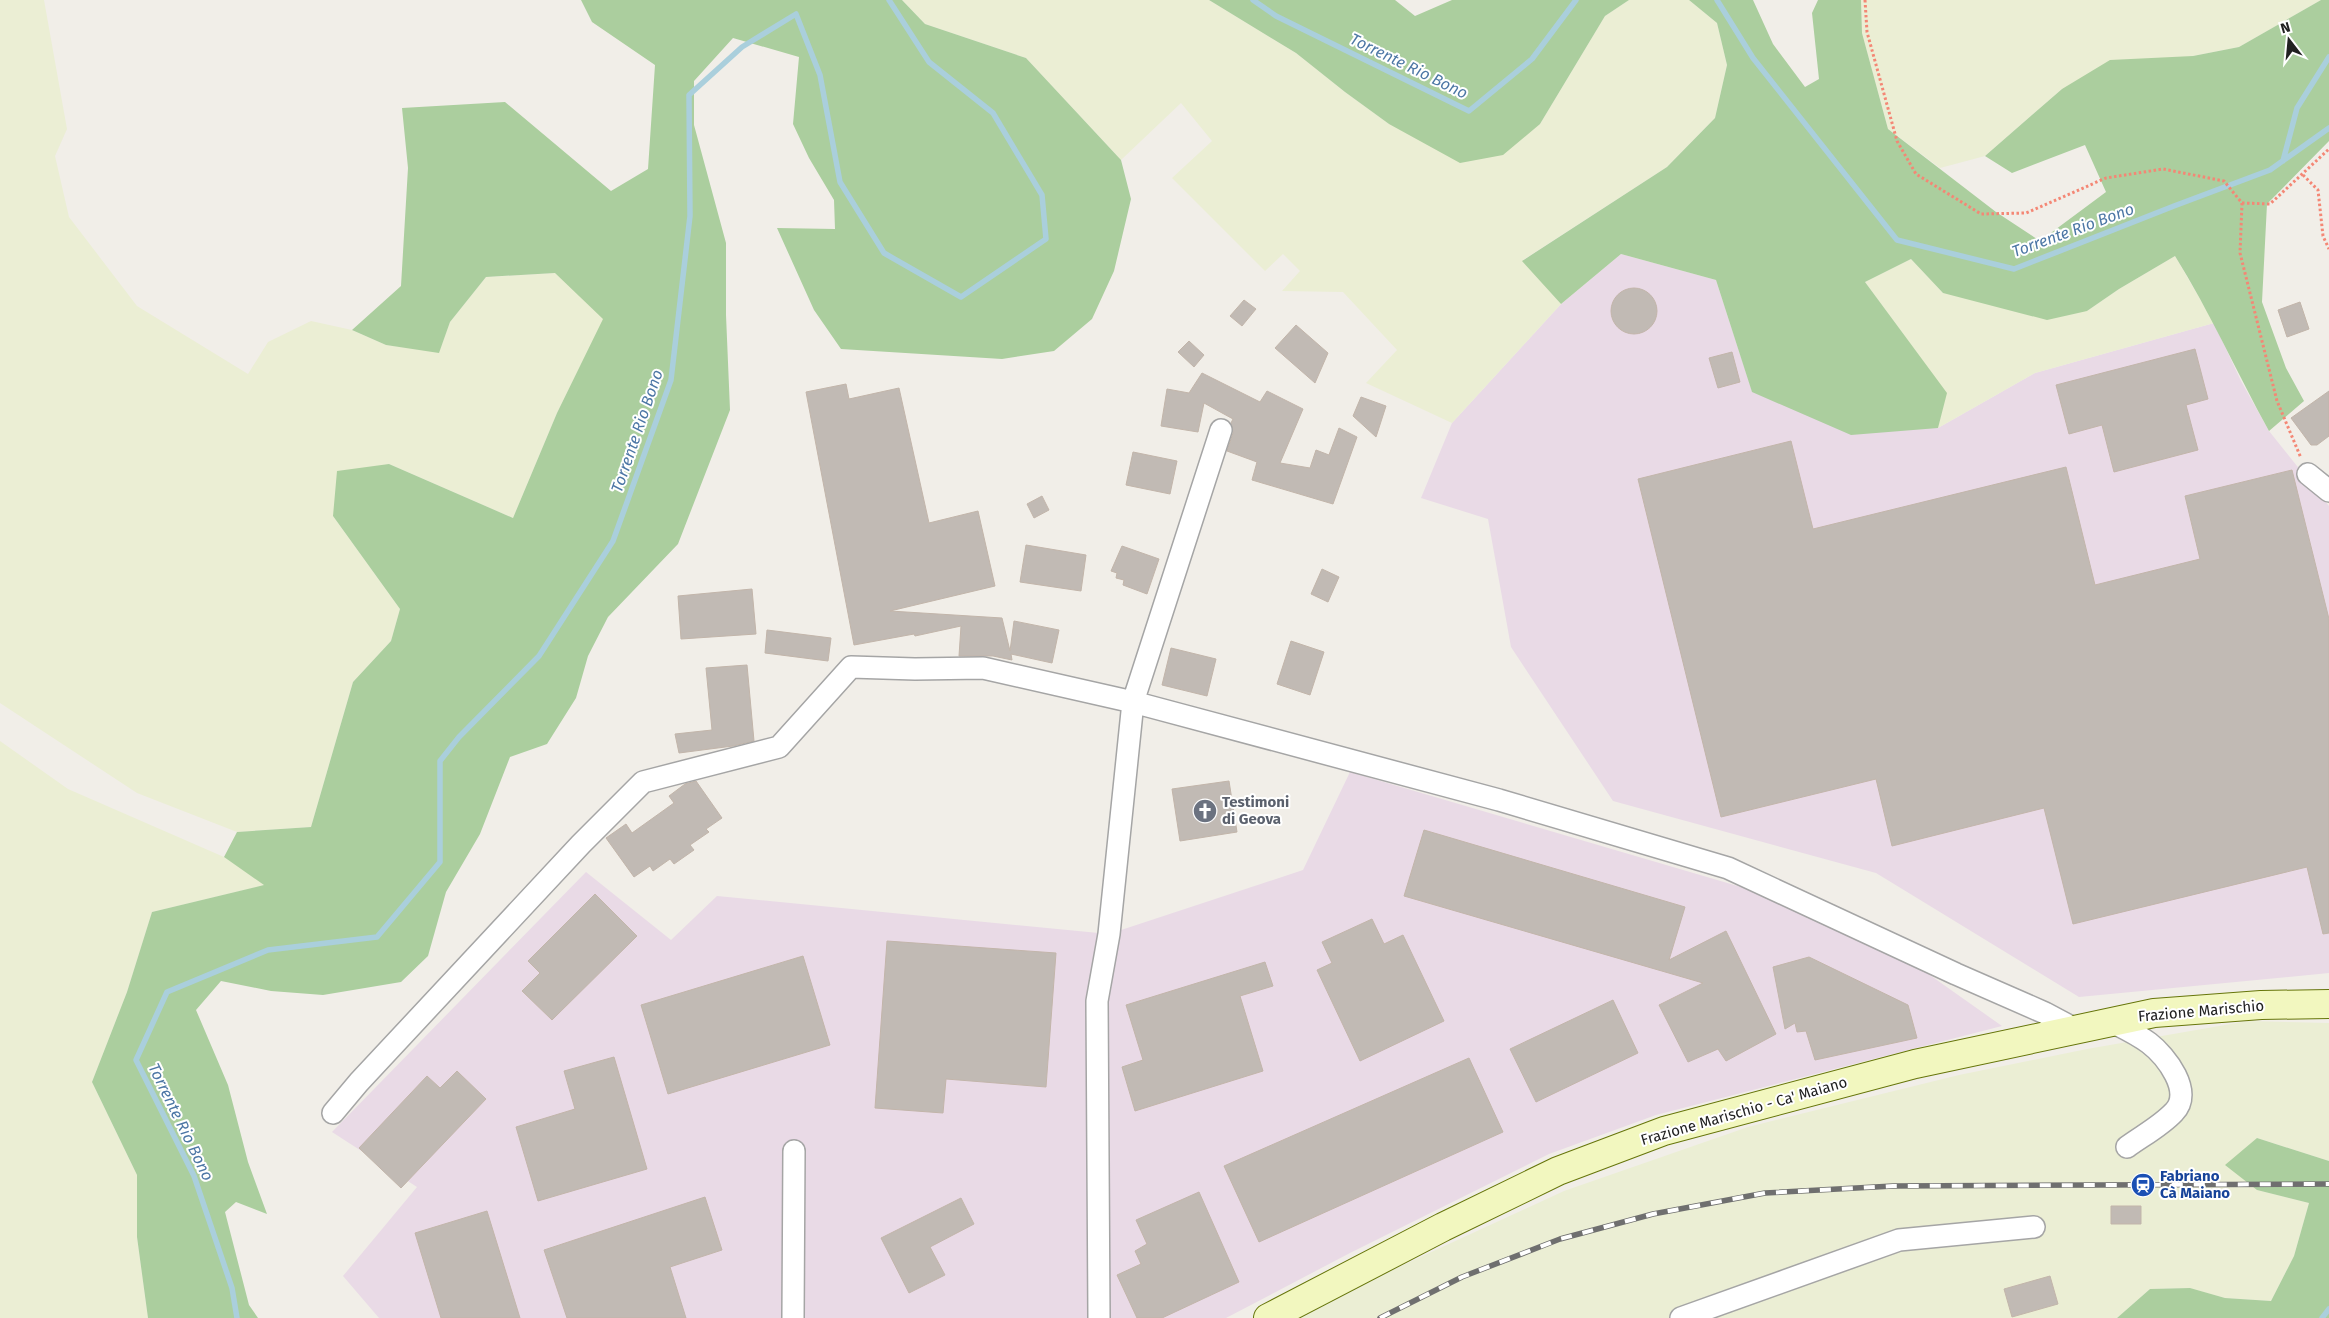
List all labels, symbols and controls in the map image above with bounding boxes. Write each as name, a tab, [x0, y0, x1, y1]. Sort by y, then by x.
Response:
north arrow	[2264, 15, 2314, 65]
text: N	[2279, 19, 2292, 37]
water label: Torrente Rio Bono	[1347, 29, 1471, 103]
water label: Torrente Rio Bono	[2009, 199, 2137, 261]
water label: Torrente Rio Bono	[607, 367, 667, 495]
place label: Testimoni di Geova	[1222, 793, 1289, 828]
church icon: Testimoni di Geova	[1192, 798, 1218, 824]
street label: Frazione Marischio	[2137, 997, 2265, 1025]
water label: Torrente Rio Bono	[144, 1060, 218, 1184]
street label: Frazione Marischio - Ca' Maiano	[1639, 1073, 1849, 1149]
place label: Fabriano Cà Maiano	[2160, 1167, 2230, 1202]
station icon: Fabriano Cà Maiano	[2130, 1172, 2156, 1198]

